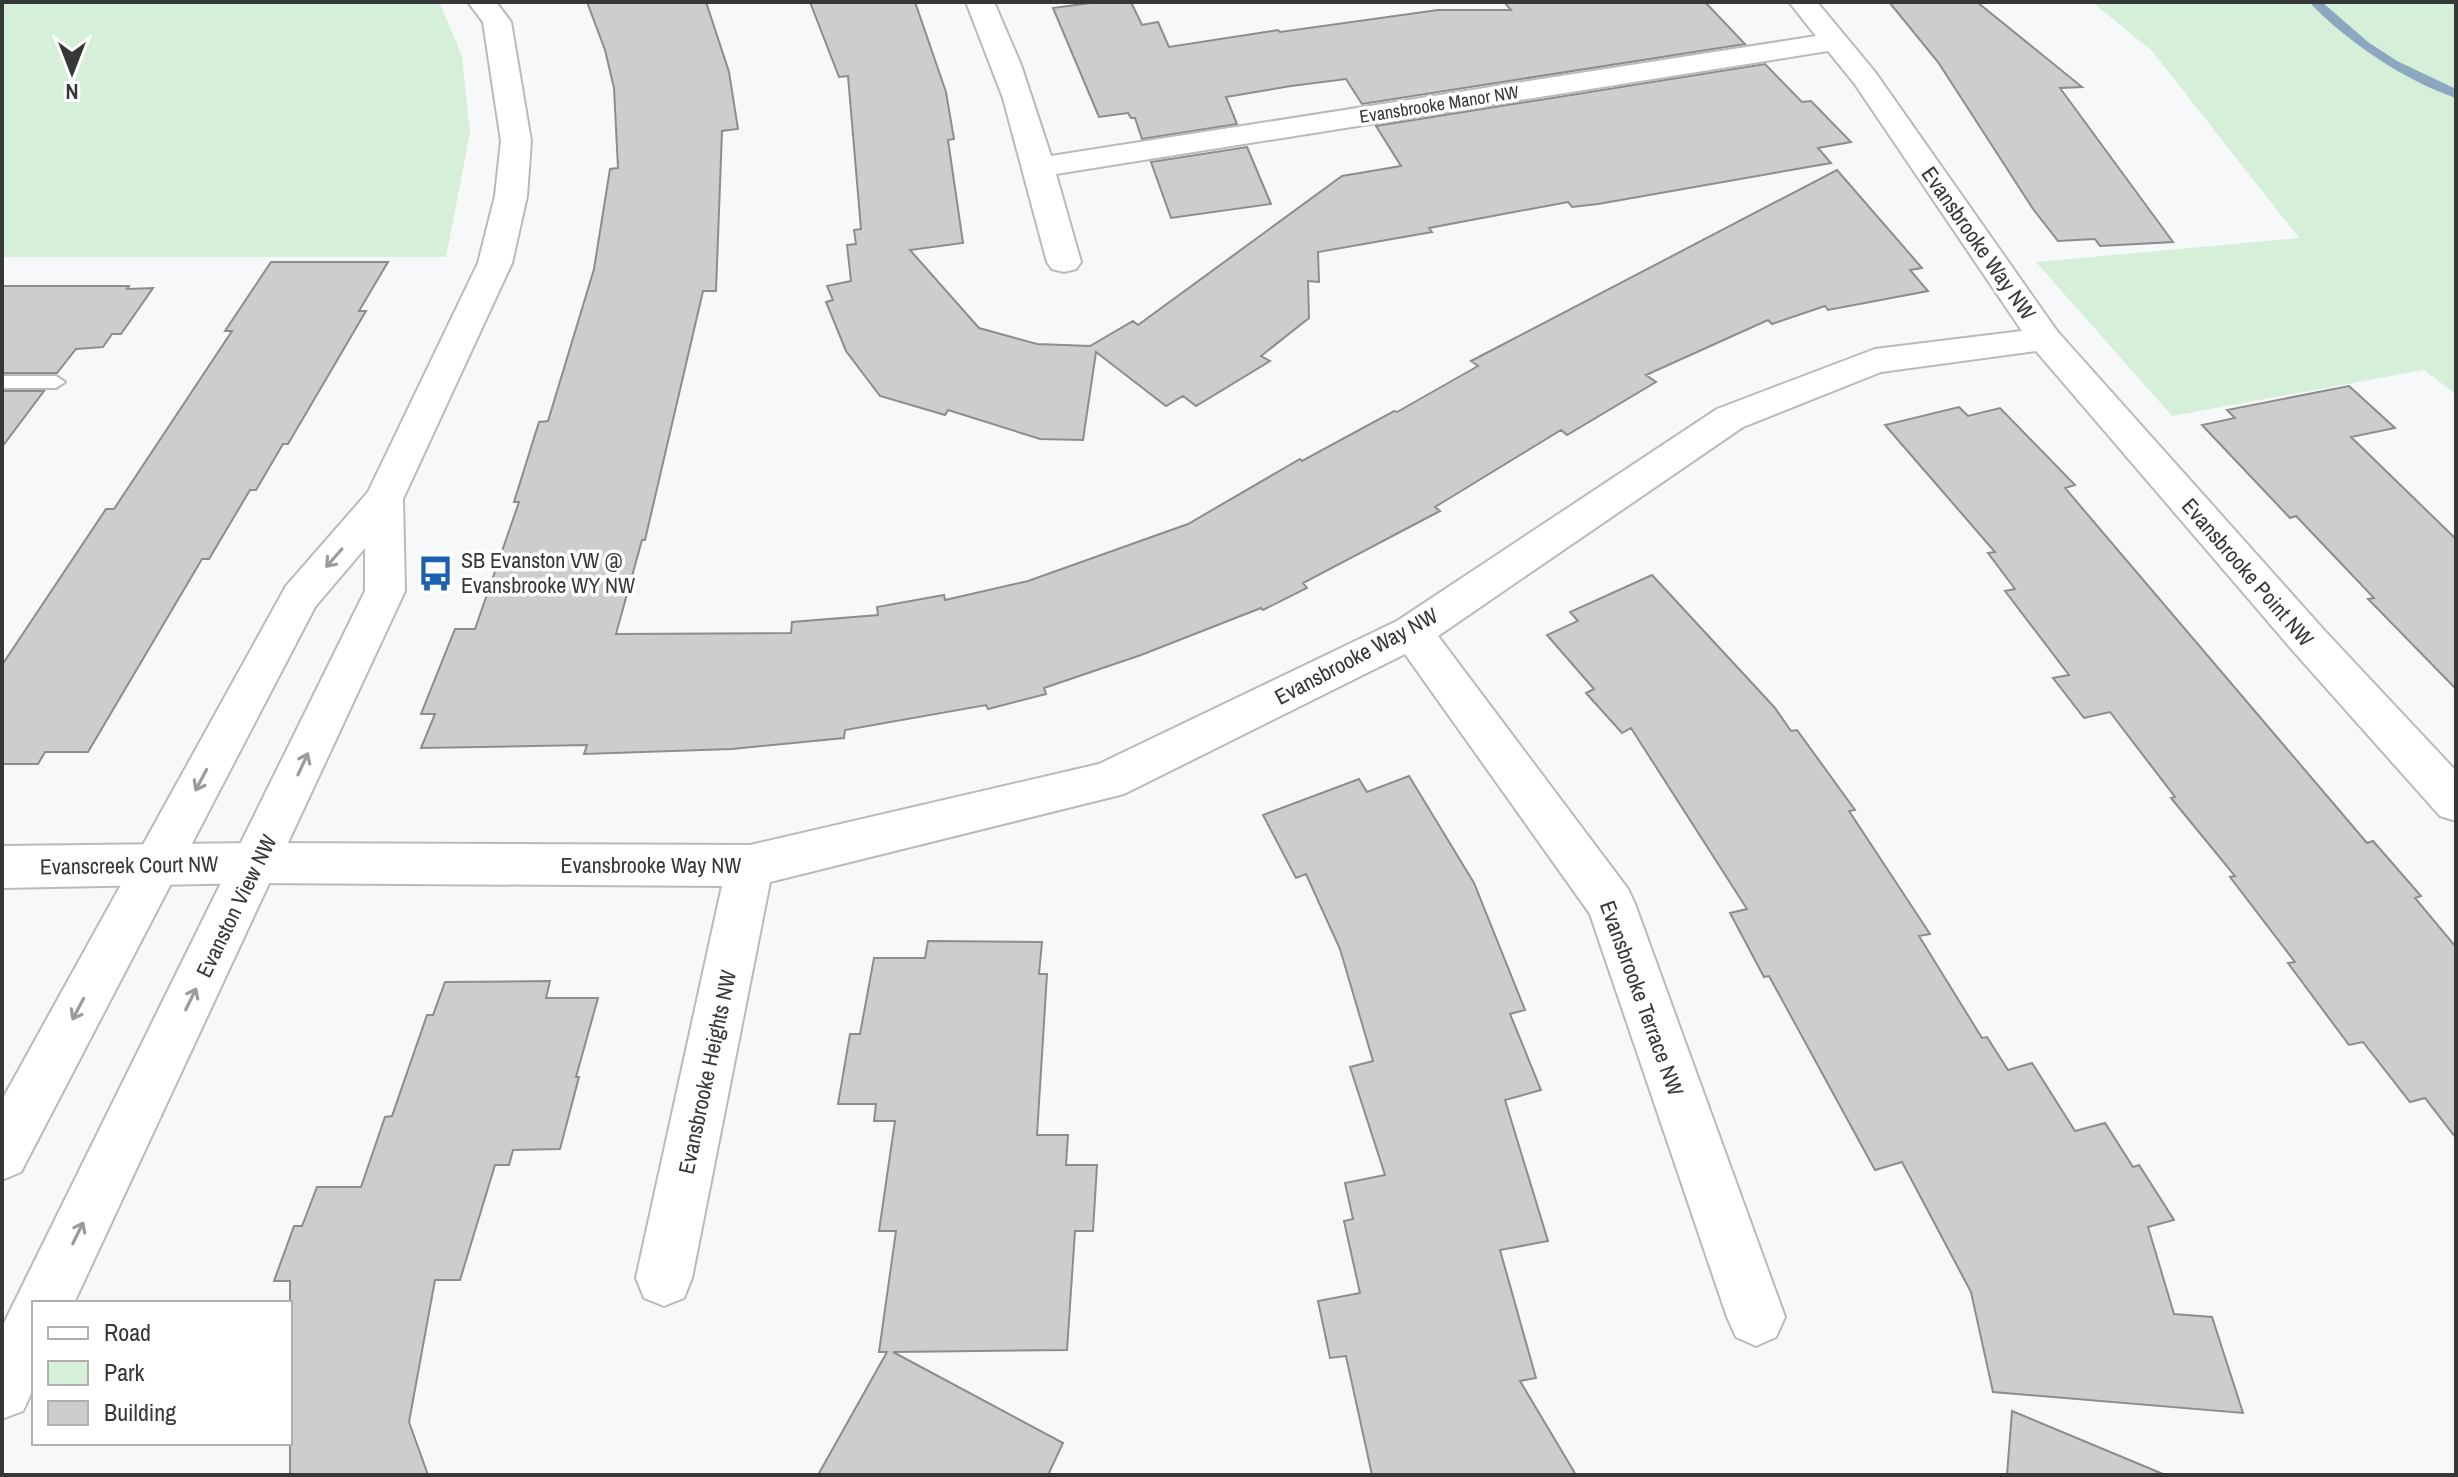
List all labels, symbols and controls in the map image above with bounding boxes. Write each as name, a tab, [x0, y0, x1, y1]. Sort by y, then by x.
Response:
north arrow	[32, 32, 112, 112]
text: N	[65, 77, 79, 107]
street label: Evansbrooke Manor NW	[1358, 79, 1520, 129]
street label: Evansbrooke Way NW	[1915, 160, 2043, 326]
street label: Evansbrooke Point NW	[2175, 491, 2321, 653]
place label: SB Evanston VW @ Evansbrooke WY NW	[461, 545, 635, 600]
one-way arrow	[325, 547, 343, 567]
bus stop icon: SB Evanston VW @ Evansbrooke WY NW	[416, 554, 454, 592]
street label: Evansbrooke Way NW	[1269, 600, 1443, 712]
one-way arrow	[296, 753, 311, 777]
one-way arrow	[192, 768, 208, 791]
street label: Evanston View NW	[189, 830, 283, 982]
street label: Evanscreek Court NW	[40, 848, 218, 882]
street label: Evansbrooke Way NW	[561, 850, 741, 880]
street label: Evansbrooke Terrace NW	[1593, 896, 1691, 1100]
street label: Evansbrooke Heights NW	[671, 967, 743, 1177]
one-way arrow	[184, 987, 199, 1011]
one-way arrow	[70, 997, 86, 1021]
one-way arrow	[71, 1221, 86, 1245]
legend	[32, 1301, 292, 1445]
text: Road	[104, 1316, 151, 1348]
text: Park	[104, 1356, 145, 1388]
text: Building	[104, 1396, 176, 1428]

